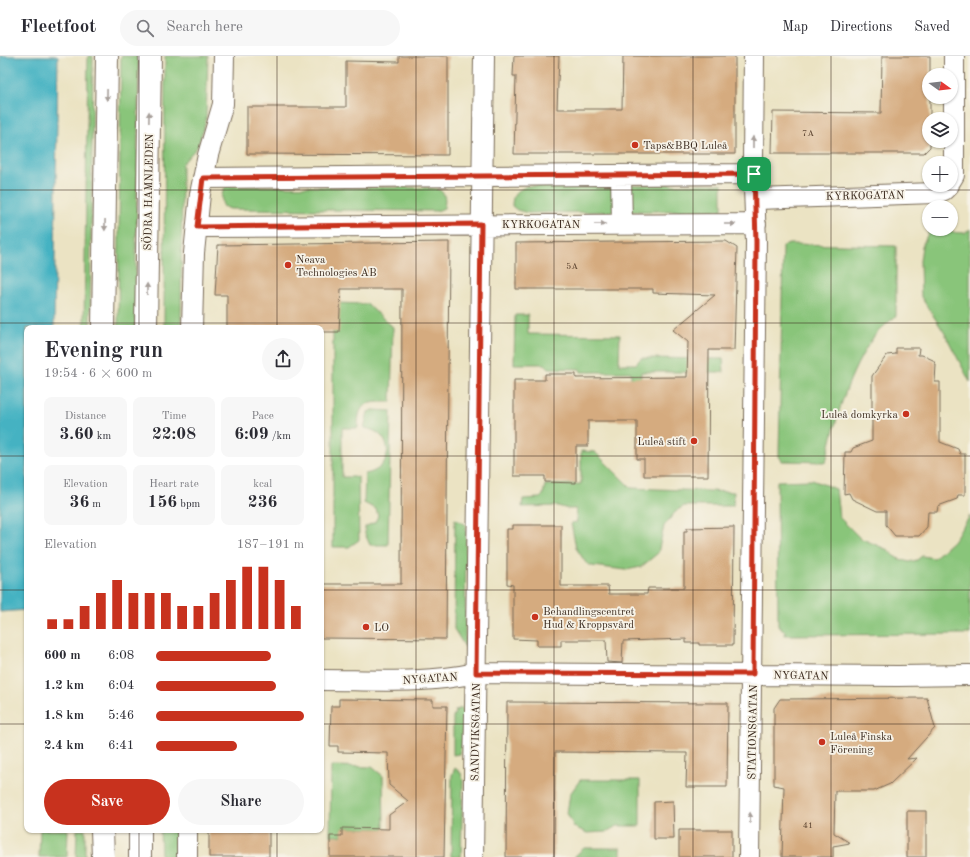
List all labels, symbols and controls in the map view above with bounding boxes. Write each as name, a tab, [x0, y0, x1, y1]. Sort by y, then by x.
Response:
search box	[120, 10, 400, 46]
icon: search	[134, 17, 156, 39]
text: Fleetfoot	[20, 18, 96, 37]
text: Search here	[166, 20, 243, 35]
text: Map	[782, 20, 808, 34]
text: Directions	[830, 20, 892, 34]
text: Saved	[914, 20, 950, 34]
north arrow	[922, 68, 958, 104]
map controls	[922, 68, 958, 236]
one-way arrow	[104, 89, 110, 102]
one-way arrow	[146, 110, 152, 123]
button: layers	[922, 112, 958, 148]
house number: 7A	[802, 129, 814, 138]
street label: SÖDRA HAMNLEDEN	[141, 133, 156, 251]
one-way arrow	[750, 135, 756, 148]
marker: Taps&BBQ Luleå	[630, 140, 640, 150]
place label: Taps&BBQ Luleå	[643, 141, 728, 152]
button: +	[922, 156, 958, 192]
pin	[737, 157, 771, 191]
icon: arrive	[743, 163, 765, 185]
street label: KYRKOGATAN	[826, 190, 905, 203]
button: −	[922, 200, 958, 236]
one-way arrow	[102, 219, 108, 232]
street label: KYRKOGATAN	[502, 220, 581, 231]
one-way arrow	[594, 221, 607, 227]
one-way arrow	[724, 221, 737, 227]
place label: Neava Technologies AB	[296, 255, 377, 279]
marker: Neava Technologies AB	[283, 260, 293, 270]
house number: 5A	[566, 262, 578, 271]
one-way arrow	[143, 283, 150, 295]
button: share	[262, 338, 304, 380]
text: Evening run	[44, 340, 163, 362]
text: 19:54 · 6 × 600 m	[44, 367, 152, 380]
marker: Luleå domkyrka	[901, 409, 911, 419]
place label: Luleå domkyrka	[821, 410, 899, 421]
text: Distance	[65, 411, 106, 422]
text: Time	[162, 411, 186, 422]
text: Pace	[252, 411, 274, 422]
text: 3.60	[59, 426, 94, 443]
text: 22:08	[152, 426, 196, 443]
text: 6:09	[234, 426, 269, 443]
text: km	[94, 431, 111, 442]
text: /km	[269, 431, 291, 442]
marker: Luleå stift	[689, 436, 699, 446]
place label: Luleå stift	[637, 437, 686, 448]
text: Elevation	[63, 479, 108, 490]
text: Heart rate	[149, 479, 199, 490]
text: kcal	[253, 479, 272, 490]
text: 36	[70, 494, 89, 511]
text: 156	[148, 494, 177, 511]
text: 236	[248, 494, 277, 511]
text: m	[89, 499, 101, 510]
text: bpm	[177, 499, 200, 510]
text: Elevation	[44, 538, 97, 551]
text: 187–191 m	[237, 538, 304, 551]
place label: Behandlingscentret Hud & Kroppsvård	[543, 607, 635, 631]
marker: Behandlingscentret Hud & Kroppsvård	[530, 612, 540, 622]
marker: LO	[361, 622, 371, 632]
place label: LO	[374, 623, 389, 634]
text: 600 m	[44, 649, 81, 662]
text: 6:08	[108, 649, 134, 662]
street label: NYGATAN	[773, 671, 829, 682]
street label: NYGATAN	[402, 672, 459, 687]
text: 1.2 km	[44, 679, 84, 692]
text: 6:04	[108, 679, 134, 692]
street label: SANDVIKSGATAN	[470, 682, 483, 781]
street label: STATIONSGATAN	[747, 684, 760, 780]
text: 1.8 km	[44, 709, 84, 722]
text: 5:46	[108, 709, 134, 722]
place label: Luleå Finska Förening	[830, 732, 893, 756]
marker: Luleå Finska Förening	[817, 737, 827, 747]
text: 2.4 km	[44, 739, 84, 752]
text: 6:41	[108, 739, 134, 752]
button: Save	[44, 779, 170, 825]
button: Share	[178, 779, 304, 825]
one-way arrow	[747, 811, 753, 824]
house number: 41	[803, 821, 813, 830]

